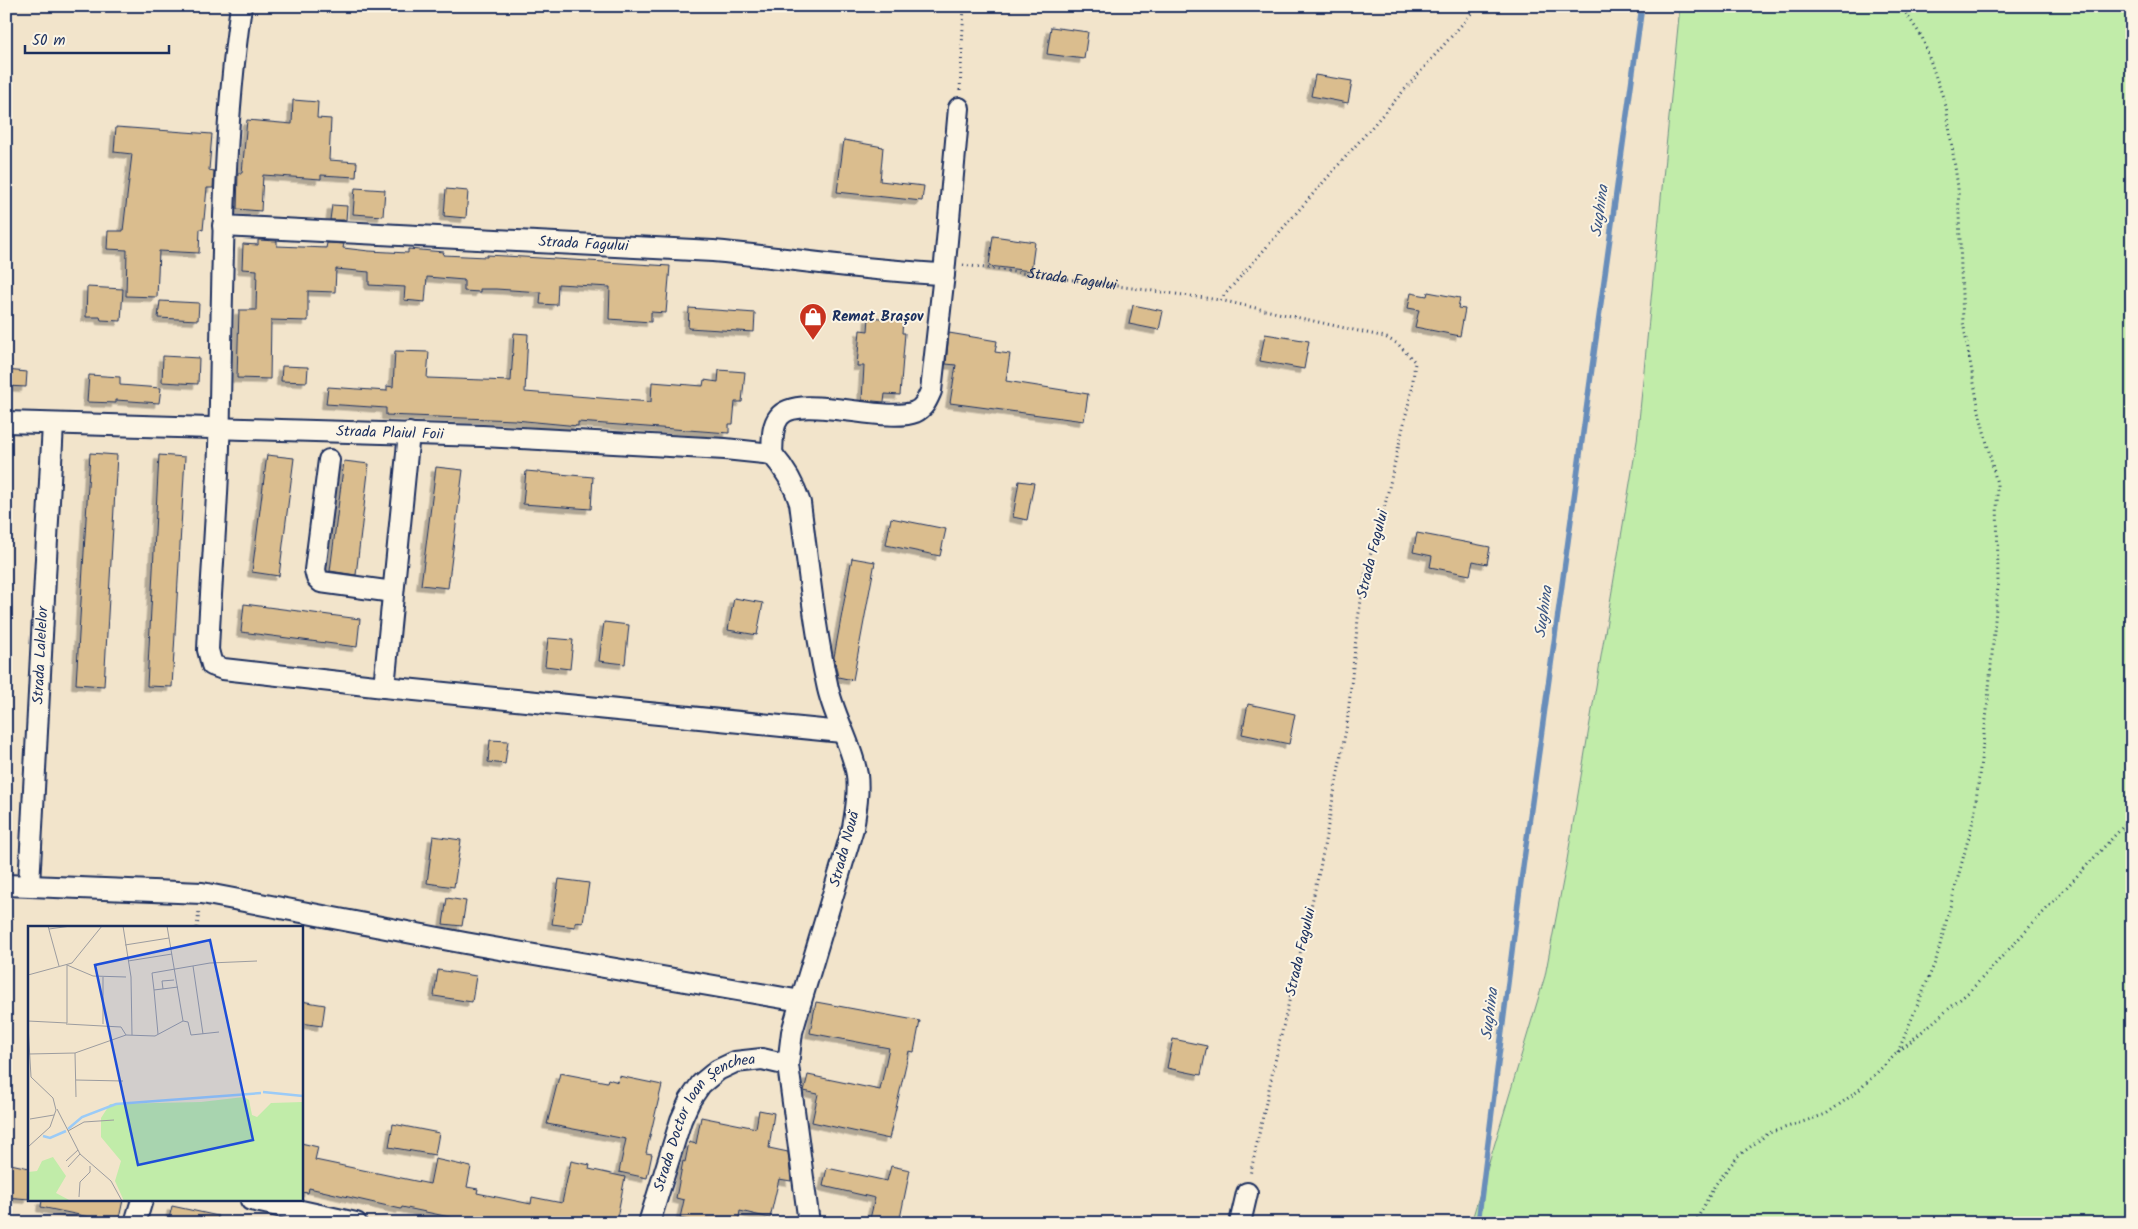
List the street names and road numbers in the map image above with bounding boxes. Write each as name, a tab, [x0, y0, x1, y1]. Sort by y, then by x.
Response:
street label: Strada Fagului	[538, 230, 631, 259]
street label: Strada Fagului	[1026, 262, 1120, 298]
street label: Strada Plaiul Foii	[336, 420, 445, 447]
street label: Strada Fagului	[1350, 506, 1396, 601]
street label: Strada Lalelelor	[26, 605, 56, 705]
street label: Strada Nouă	[823, 807, 867, 890]
street label: Strada Fagului	[1279, 904, 1323, 999]
street label: Strada Doctor Ioan Șenchea	[647, 1048, 757, 1195]

